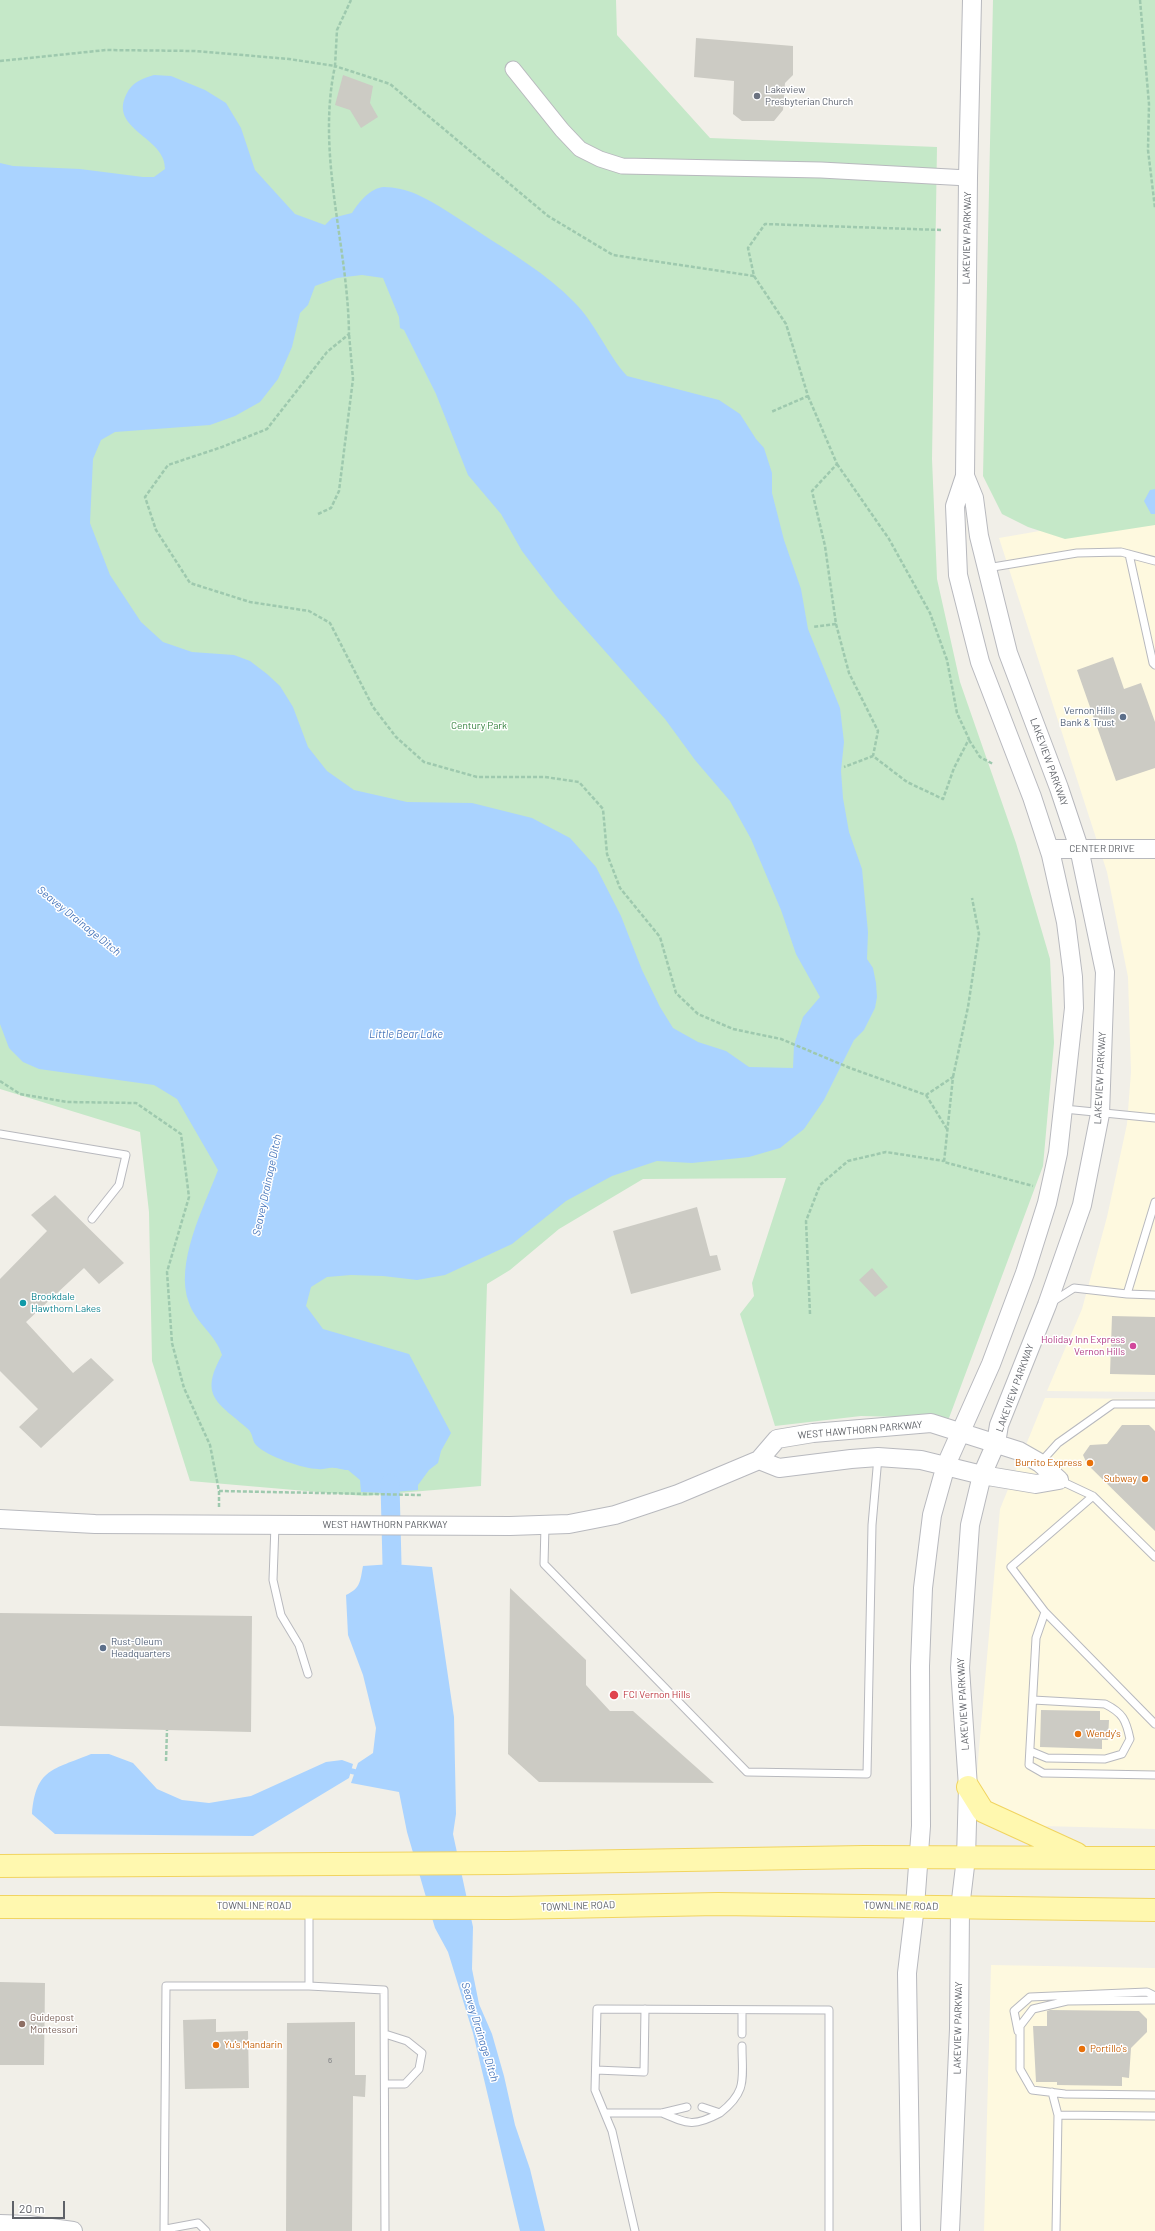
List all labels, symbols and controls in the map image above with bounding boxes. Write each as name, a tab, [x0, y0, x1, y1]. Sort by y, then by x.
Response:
place label: Lakeview Presbyterian Church	[765, 84, 853, 108]
marker: Lakeview Presbyterian Church	[752, 91, 762, 101]
street label: LAKEVIEW PARKWAY	[960, 192, 974, 284]
place label: Vernon Hills Bank & Trust	[1060, 705, 1115, 728]
marker: Vernon Hills Bank & Trust	[1118, 712, 1128, 722]
street label: LAKEVIEW PARKWAY	[1027, 716, 1071, 808]
park label: Century Park	[451, 720, 507, 732]
street label: CENTER DRIVE	[1069, 843, 1135, 855]
water label: Seavey Drainage Ditch	[35, 883, 123, 959]
water label: Little Bear Lake	[369, 1027, 443, 1041]
street label: LAKEVIEW PARKWAY	[1092, 1031, 1108, 1125]
water label: Seavey Drainage Ditch	[250, 1133, 284, 1237]
place label: Brookdale Hawthorn Lakes	[31, 1291, 101, 1314]
marker: Brookdale Hawthorn Lakes	[18, 1298, 28, 1308]
place label: Holiday Inn Express Vernon Hills	[1041, 1334, 1125, 1358]
marker: Holiday Inn Express Vernon Hills	[1128, 1341, 1138, 1351]
street label: LAKEVIEW PARKWAY	[993, 1342, 1037, 1434]
street label: WEST HAWTHORN PARKWAY	[797, 1419, 923, 1441]
place label: Burrito Express	[1015, 1457, 1082, 1469]
marker: Burrito Express	[1085, 1458, 1095, 1468]
place label: Subway	[1104, 1473, 1137, 1485]
marker: Subway	[1140, 1474, 1150, 1484]
street label: WEST HAWTHORN PARKWAY	[322, 1519, 448, 1531]
place label: Rust-Oleum Headquarters	[111, 1636, 170, 1660]
marker: Rust-Oleum Headquarters	[98, 1643, 108, 1653]
street label: LAKEVIEW PARKWAY	[955, 1657, 971, 1751]
marker: FCI Vernon Hills	[608, 1689, 620, 1701]
place label: FCI Vernon Hills	[623, 1689, 690, 1701]
place label: Wendy's	[1086, 1728, 1121, 1740]
marker: Wendy's	[1073, 1729, 1083, 1739]
street label: TOWNLINE ROAD	[541, 1899, 615, 1913]
street label: TOWNLINE ROAD	[864, 1899, 938, 1913]
street label: TOWNLINE ROAD	[217, 1900, 291, 1912]
water label: Seavey Drainage Ditch	[459, 1981, 501, 2083]
street label: LAKEVIEW PARKWAY	[951, 1982, 965, 2074]
place label: Guidepost Montessori	[30, 2012, 78, 2036]
marker: Guidepost Montessori	[17, 2019, 27, 2029]
place label: Yu's Mandarin	[224, 2039, 282, 2051]
marker: Yu's Mandarin	[211, 2040, 221, 2050]
place label: Portillo's	[1090, 2043, 1127, 2055]
marker: Portillo's	[1077, 2044, 1087, 2054]
house number: 6	[328, 2055, 332, 2065]
scale bar	[14, 2193, 67, 2219]
text: 20 m	[19, 2201, 45, 2215]

